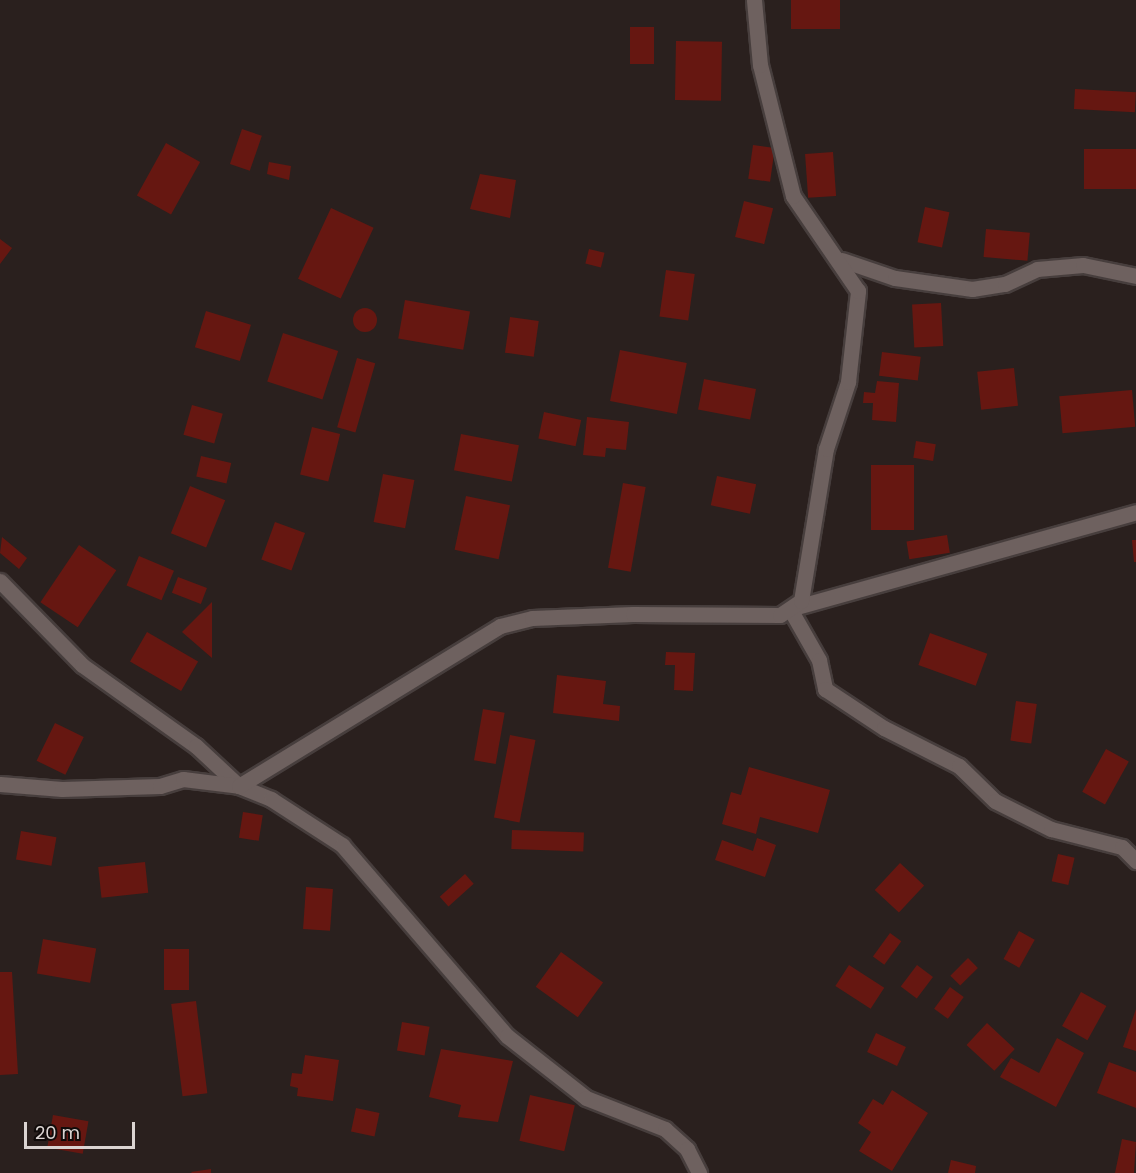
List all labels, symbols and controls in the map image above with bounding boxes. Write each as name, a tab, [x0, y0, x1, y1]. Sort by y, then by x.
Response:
scale bar	[27, 1110, 138, 1148]
text: 20 m	[35, 1120, 80, 1145]

